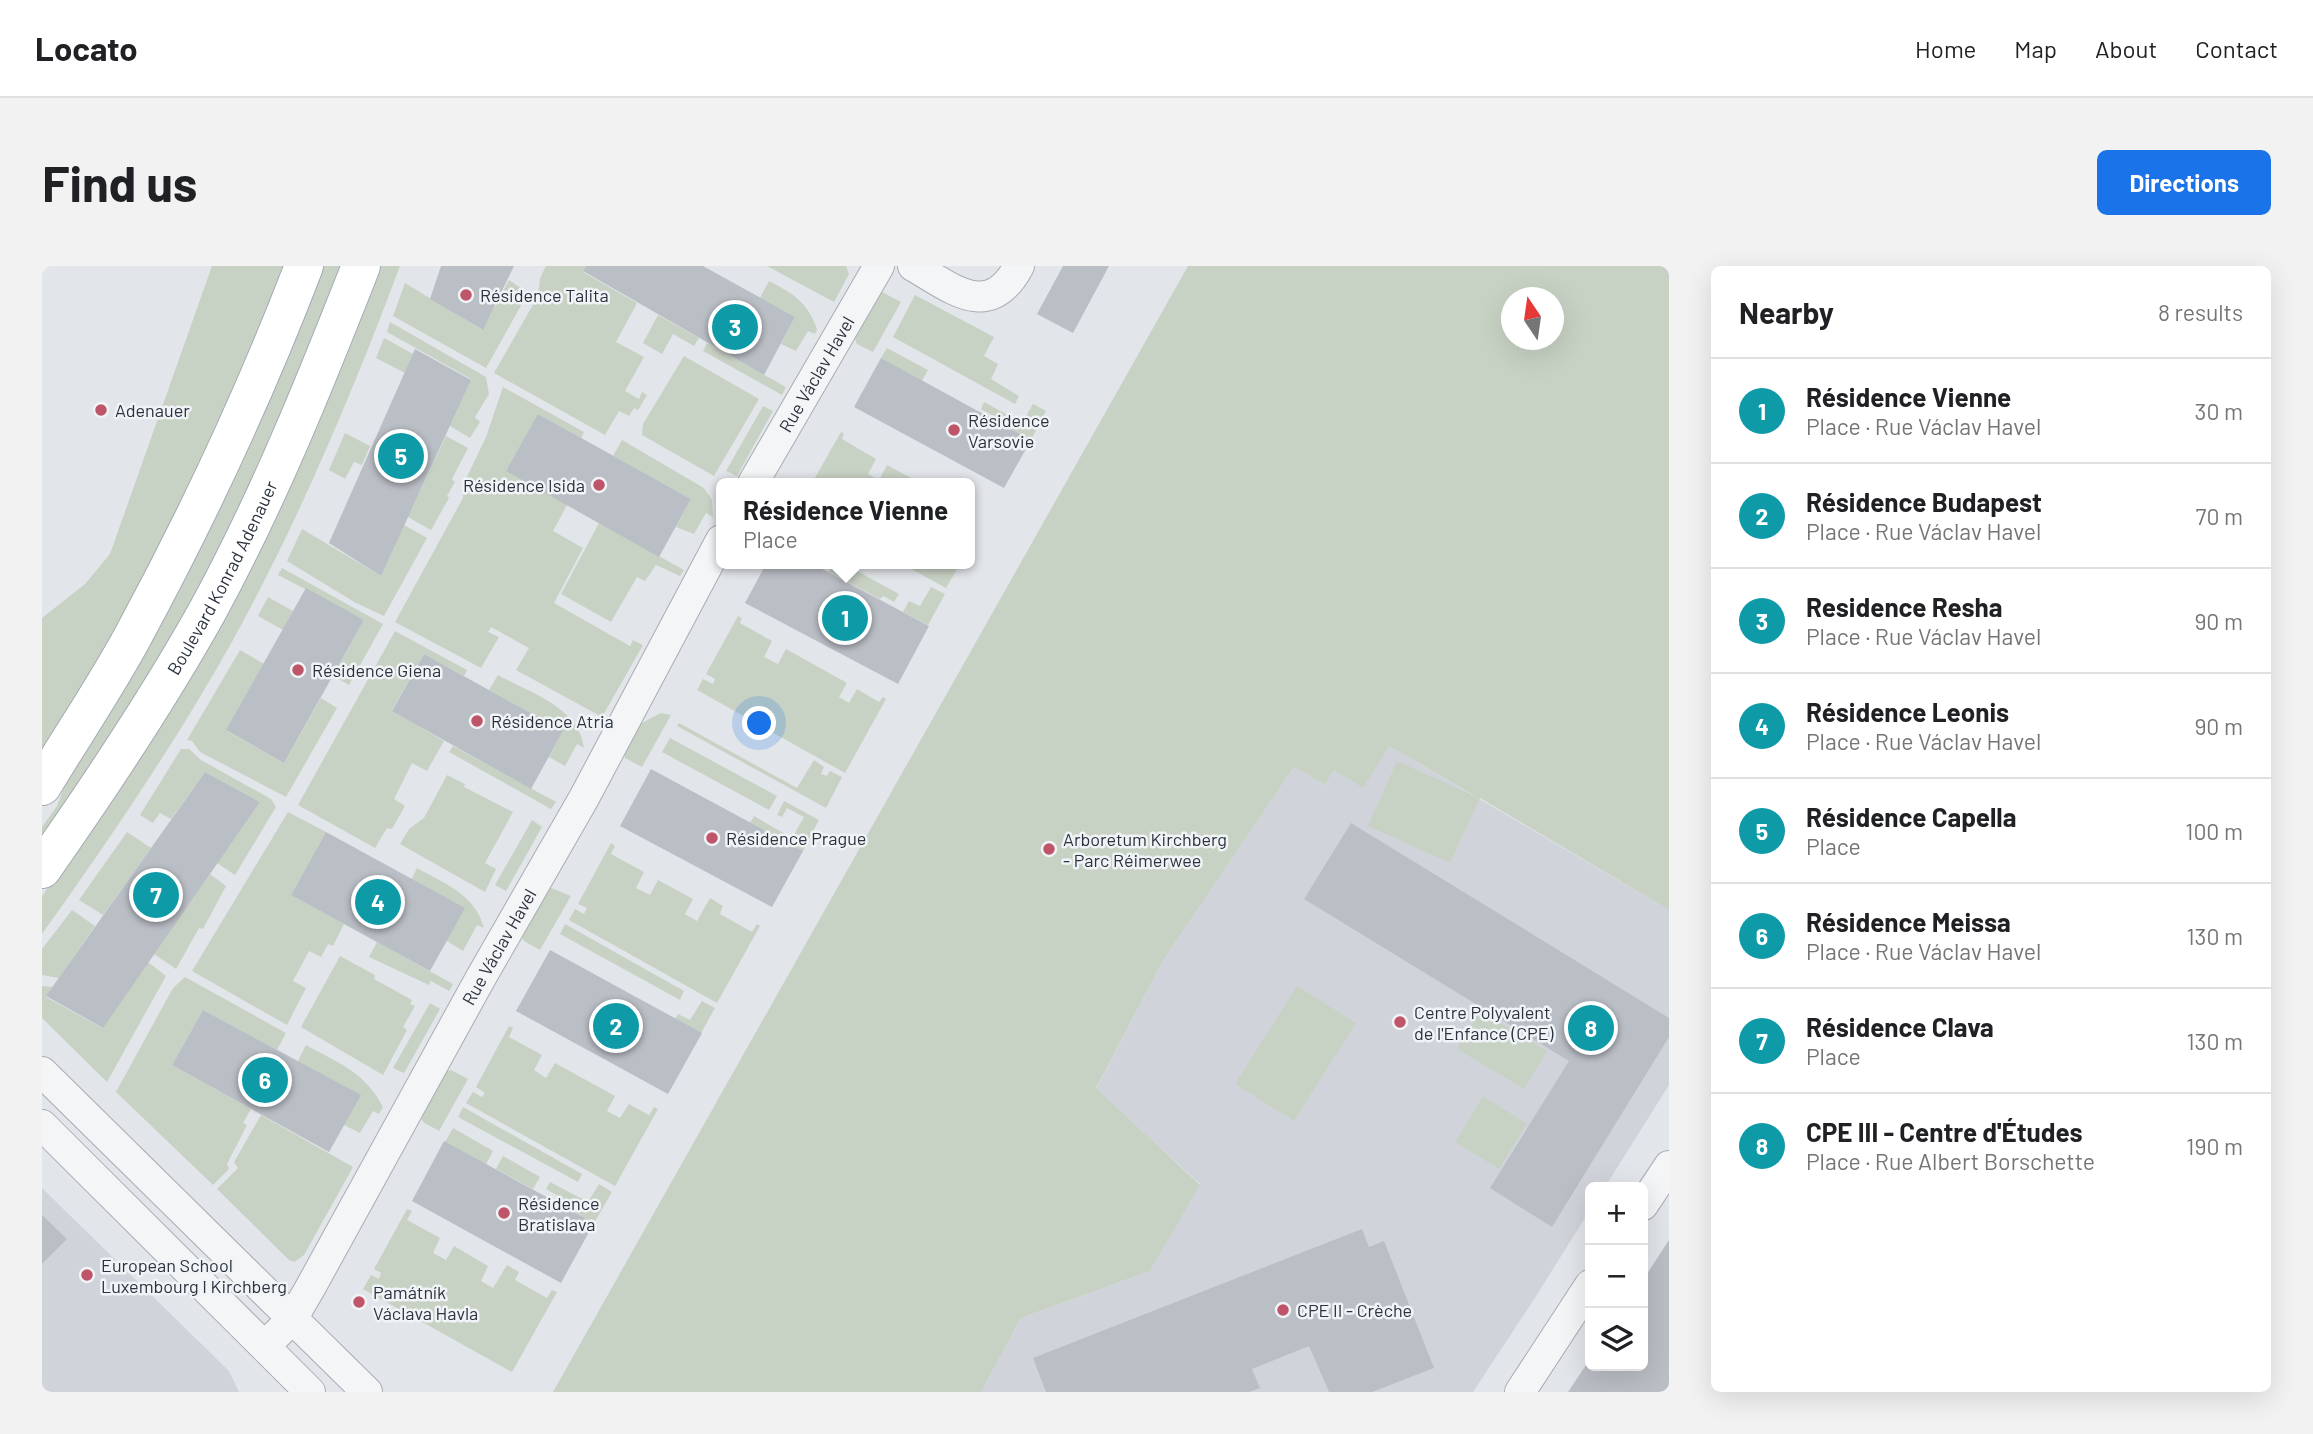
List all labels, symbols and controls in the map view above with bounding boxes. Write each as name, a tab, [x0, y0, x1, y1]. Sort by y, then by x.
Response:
text: Locato	[35, 28, 138, 68]
text: Home	[1915, 34, 1976, 63]
text: Map	[2014, 34, 2057, 63]
text: About	[2095, 34, 2157, 63]
text: Contact	[2195, 34, 2278, 63]
button: Directions	[2097, 150, 2271, 215]
text: Find us	[42, 153, 197, 212]
place label: Résidence Talita	[480, 284, 609, 306]
marker: Résidence Talita	[458, 287, 474, 303]
north arrow	[1501, 287, 1564, 350]
text: Nearby	[1739, 294, 1834, 330]
text: 8 results	[2158, 298, 2243, 326]
pin: 3	[712, 301, 758, 353]
street label: Rue Václav Havel	[774, 312, 859, 436]
text: Résidence Vienne	[1806, 381, 2011, 412]
text: 1	[1758, 397, 1766, 425]
text: 30 m	[2195, 397, 2243, 425]
place label: Adenauer	[115, 399, 190, 421]
marker: Adenauer	[93, 402, 109, 418]
place label: Résidence Varsovie	[968, 409, 1050, 452]
text: Place · Rue Václav Havel	[1806, 412, 2041, 440]
marker: Résidence Varsovie	[946, 422, 962, 438]
pin: 5	[378, 430, 424, 482]
place label: Résidence Isida	[463, 474, 585, 496]
street label: Boulevard Konrad Adenauer	[162, 477, 282, 679]
marker: Résidence Isida	[591, 477, 607, 493]
popup	[716, 478, 975, 569]
text: Résidence Budapest	[1806, 486, 2042, 517]
text: Résidence Vienne	[743, 494, 948, 525]
text: 2	[1756, 502, 1768, 530]
text: 70 m	[2196, 502, 2243, 530]
text: Place · Rue Václav Havel	[1806, 517, 2041, 545]
text: Place	[743, 525, 798, 553]
text: Residence Resha	[1806, 591, 2003, 622]
pin: 1	[822, 592, 868, 644]
text: 3	[1756, 607, 1768, 635]
text: 90 m	[2194, 607, 2243, 635]
text: Place · Rue Václav Havel	[1806, 622, 2041, 650]
place label: Résidence Giena	[312, 659, 441, 681]
marker: Résidence Giena	[290, 662, 306, 678]
text: Résidence Leonis	[1806, 696, 2009, 727]
your location	[742, 706, 776, 740]
place label: Résidence Atria	[491, 710, 614, 732]
text: 4	[1755, 712, 1769, 740]
text: 90 m	[2194, 712, 2243, 740]
marker: Résidence Atria	[469, 713, 485, 729]
text: Place · Rue Václav Havel	[1806, 727, 2041, 755]
text: Résidence Capella	[1806, 801, 2016, 832]
text: 5	[1756, 817, 1768, 845]
text: 100 m	[2185, 817, 2243, 845]
place label: Résidence Prague	[726, 827, 866, 849]
place label: Arboretum Kirchberg - Parc Réimerwee	[1063, 828, 1227, 871]
marker: Résidence Prague	[704, 830, 720, 846]
text: Place	[1806, 832, 1861, 860]
marker: Arboretum Kirchberg - Parc Réimerwee	[1041, 841, 1057, 857]
pin: 7	[133, 869, 179, 921]
pin: 4	[355, 876, 401, 928]
street label: Rue Václav Havel	[457, 885, 541, 1009]
text: Résidence Meissa	[1806, 906, 2011, 937]
text: 6	[1756, 922, 1768, 950]
text: 130 m	[2186, 922, 2243, 950]
text: Place · Rue Václav Havel	[1806, 937, 2041, 965]
pin: 2	[593, 1000, 639, 1052]
place label: Centre Polyvalent de l'Enfance (CPE)	[1414, 1001, 1554, 1044]
pin: 8	[1568, 1002, 1614, 1054]
text: Résidence Clava	[1806, 1011, 1994, 1042]
marker: Centre Polyvalent de l'Enfance (CPE)	[1392, 1014, 1408, 1030]
text: 7	[1756, 1027, 1768, 1055]
text: 130 m	[2186, 1027, 2243, 1055]
text: Place	[1806, 1042, 1861, 1070]
pin: 6	[242, 1054, 288, 1106]
text: CPE III - Centre d'Études	[1806, 1116, 2082, 1147]
text: 8	[1756, 1132, 1768, 1160]
text: 190 m	[2186, 1132, 2243, 1160]
text: Place · Rue Albert Borschette	[1806, 1147, 2095, 1175]
map controls	[1585, 1182, 1648, 1371]
button: +	[1585, 1182, 1648, 1245]
place label: Résidence Bratislava	[518, 1192, 600, 1235]
marker: Résidence Bratislava	[496, 1205, 512, 1221]
button: −	[1585, 1245, 1648, 1308]
place label: European School Luxembourg I Kirchberg	[101, 1254, 287, 1297]
marker: European School Luxembourg I Kirchberg	[79, 1267, 95, 1283]
place label: Památník Václava Havla	[373, 1281, 478, 1324]
marker: Památník Václava Havla	[351, 1294, 367, 1310]
place label: CPE II - Crèche	[1297, 1299, 1412, 1321]
marker: CPE II - Crèche	[1275, 1302, 1291, 1318]
button: layers	[1585, 1308, 1648, 1371]

